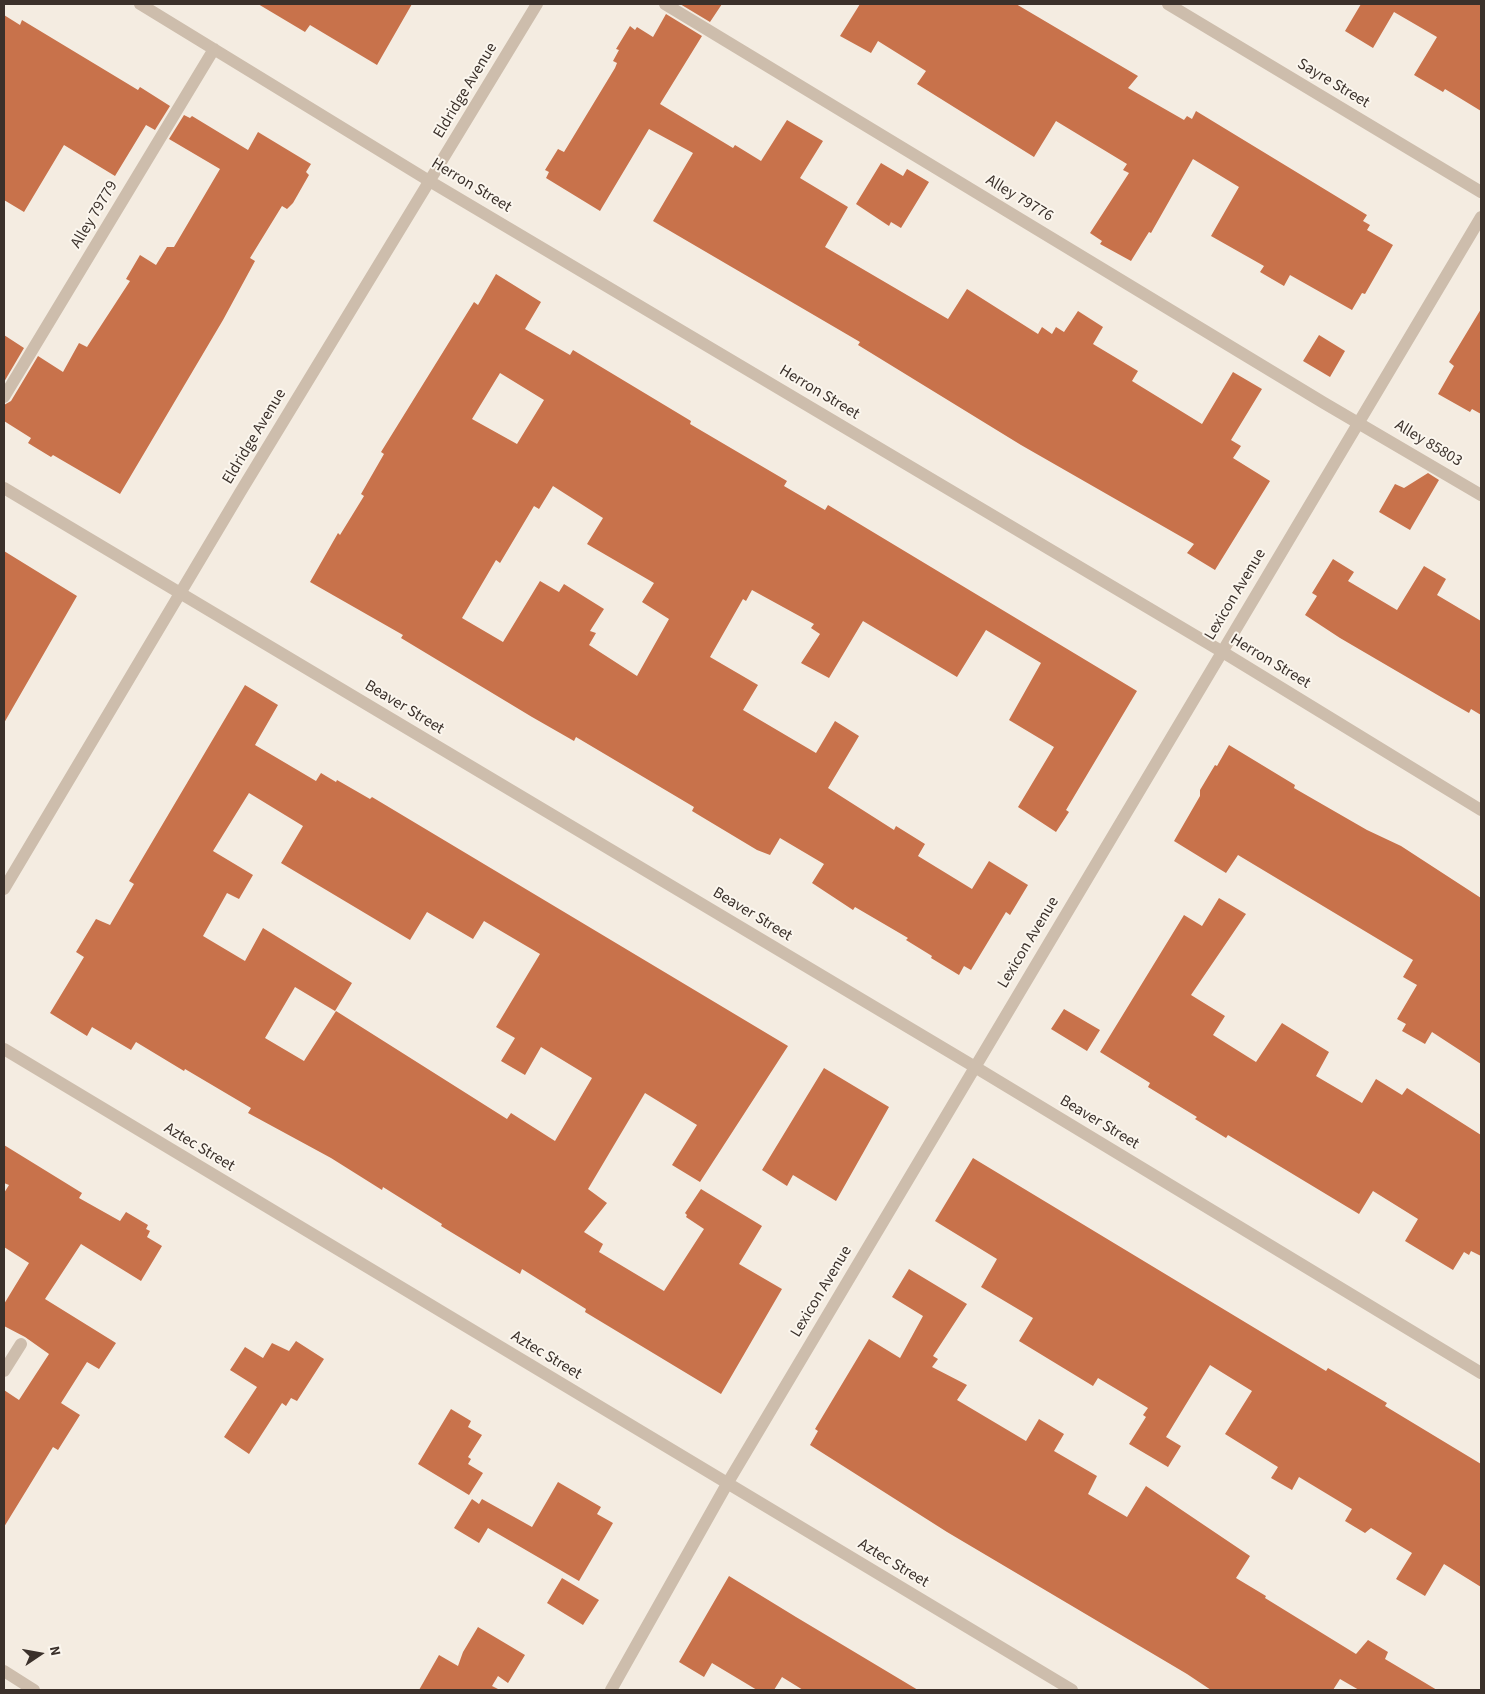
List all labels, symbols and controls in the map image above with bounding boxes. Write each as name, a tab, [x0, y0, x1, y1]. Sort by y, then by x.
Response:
street label: Eldridge Avenue	[430, 40, 502, 142]
street label: Sayre Street	[1293, 55, 1373, 113]
street label: Herron Street	[427, 155, 515, 217]
street label: Alley 79776	[982, 171, 1056, 227]
street label: Alley 79779	[67, 178, 123, 252]
street label: Herron Street	[775, 362, 863, 424]
street label: Eldridge Avenue	[219, 386, 291, 488]
street label: Alley 85803	[1391, 416, 1465, 472]
street label: Lexicon Avenue	[1201, 546, 1271, 644]
street label: Herron Street	[1226, 631, 1314, 693]
street label: Beaver Street	[361, 677, 447, 739]
street label: Beaver Street	[709, 884, 795, 946]
street label: Lexicon Avenue	[994, 894, 1064, 992]
street label: Beaver Street	[1056, 1092, 1142, 1154]
street label: Aztec Street	[160, 1119, 238, 1177]
street label: Lexicon Avenue	[787, 1243, 857, 1341]
street label: Aztec Street	[507, 1327, 585, 1385]
street label: Aztec Street	[854, 1535, 932, 1593]
north arrow	[15, 1629, 65, 1679]
text: N	[44, 1644, 65, 1658]

